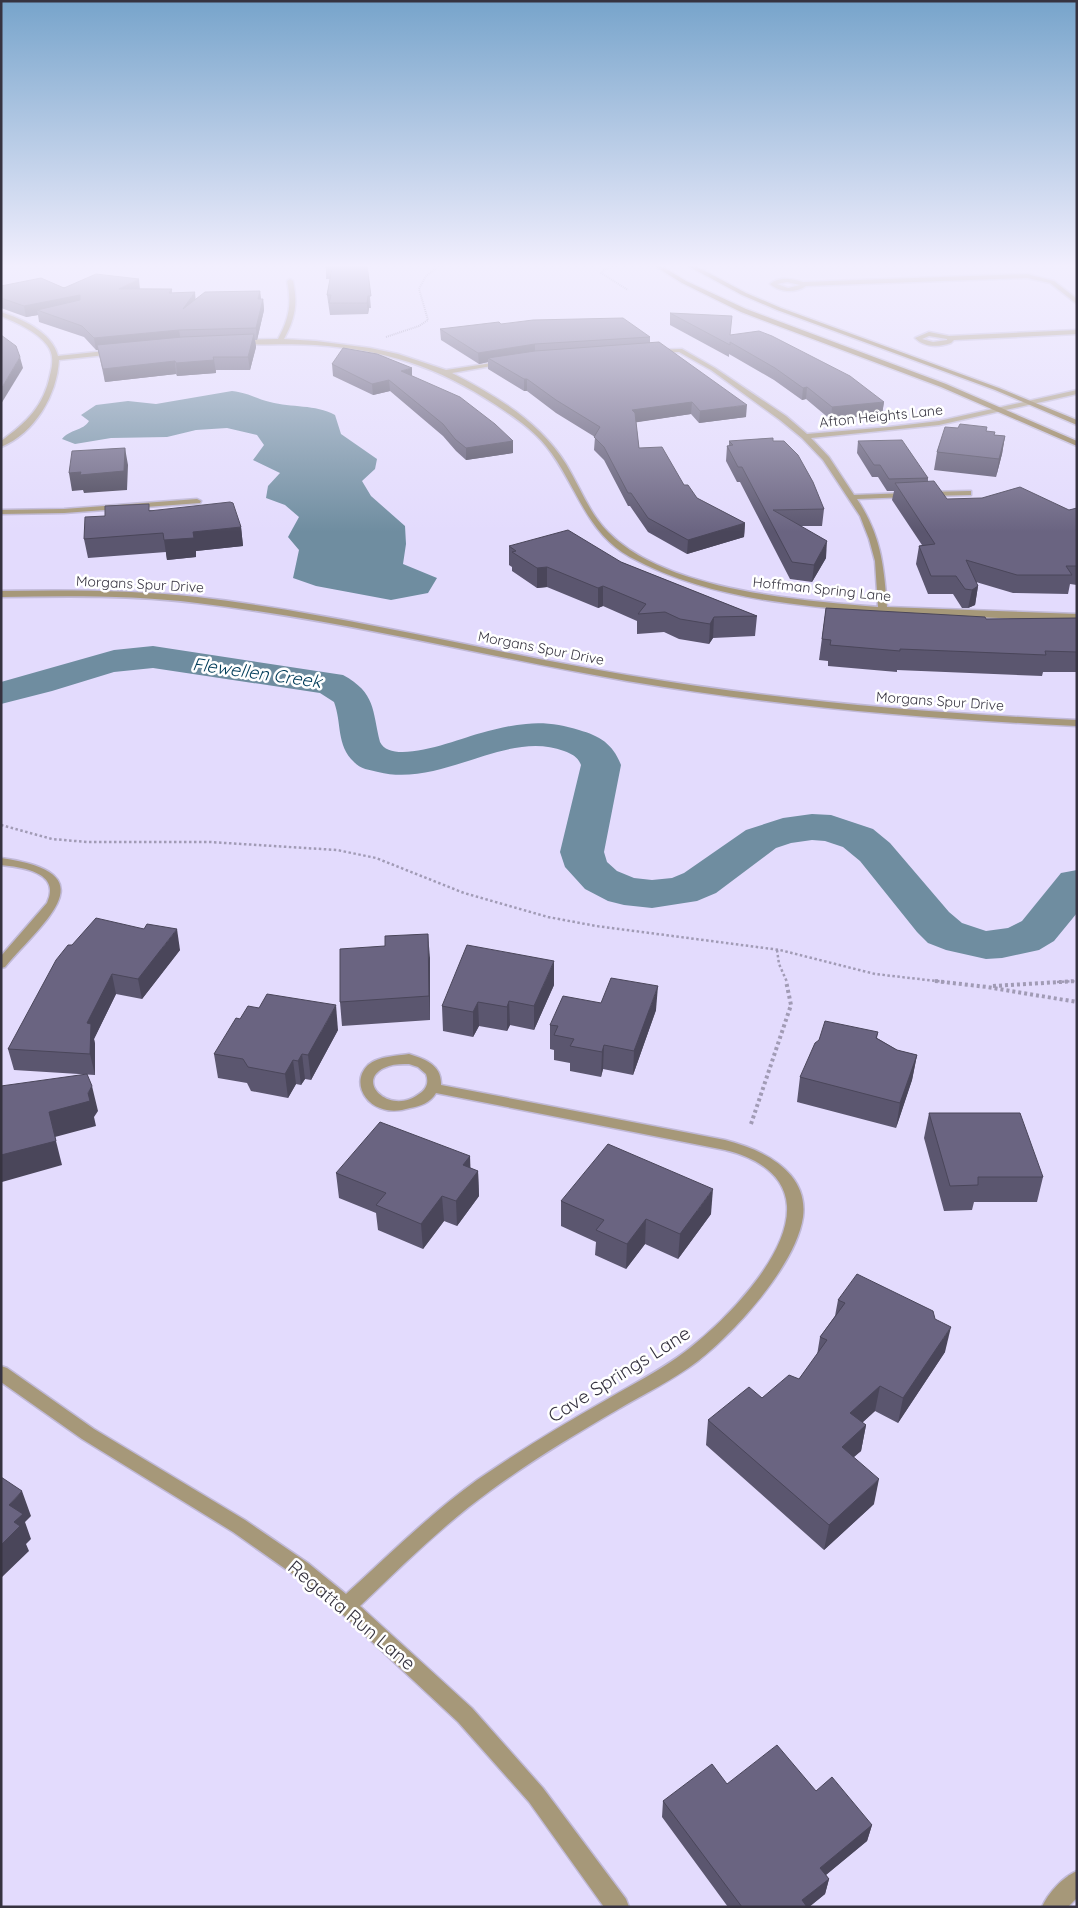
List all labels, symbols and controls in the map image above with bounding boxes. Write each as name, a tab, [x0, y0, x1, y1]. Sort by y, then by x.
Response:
street label: Afton Heights Lane	[818, 401, 944, 431]
street label: Morgans Spur Drive	[76, 572, 205, 596]
street label: Hoffman Spring Lane	[752, 573, 892, 605]
street label: Morgans Spur Drive	[476, 627, 606, 669]
water label: Flewellen Creek	[191, 652, 324, 693]
street label: Morgans Spur Drive	[875, 688, 1005, 714]
street label: Cave Springs Lane	[543, 1321, 695, 1427]
street label: Regatta Run Lane	[283, 1555, 421, 1675]

